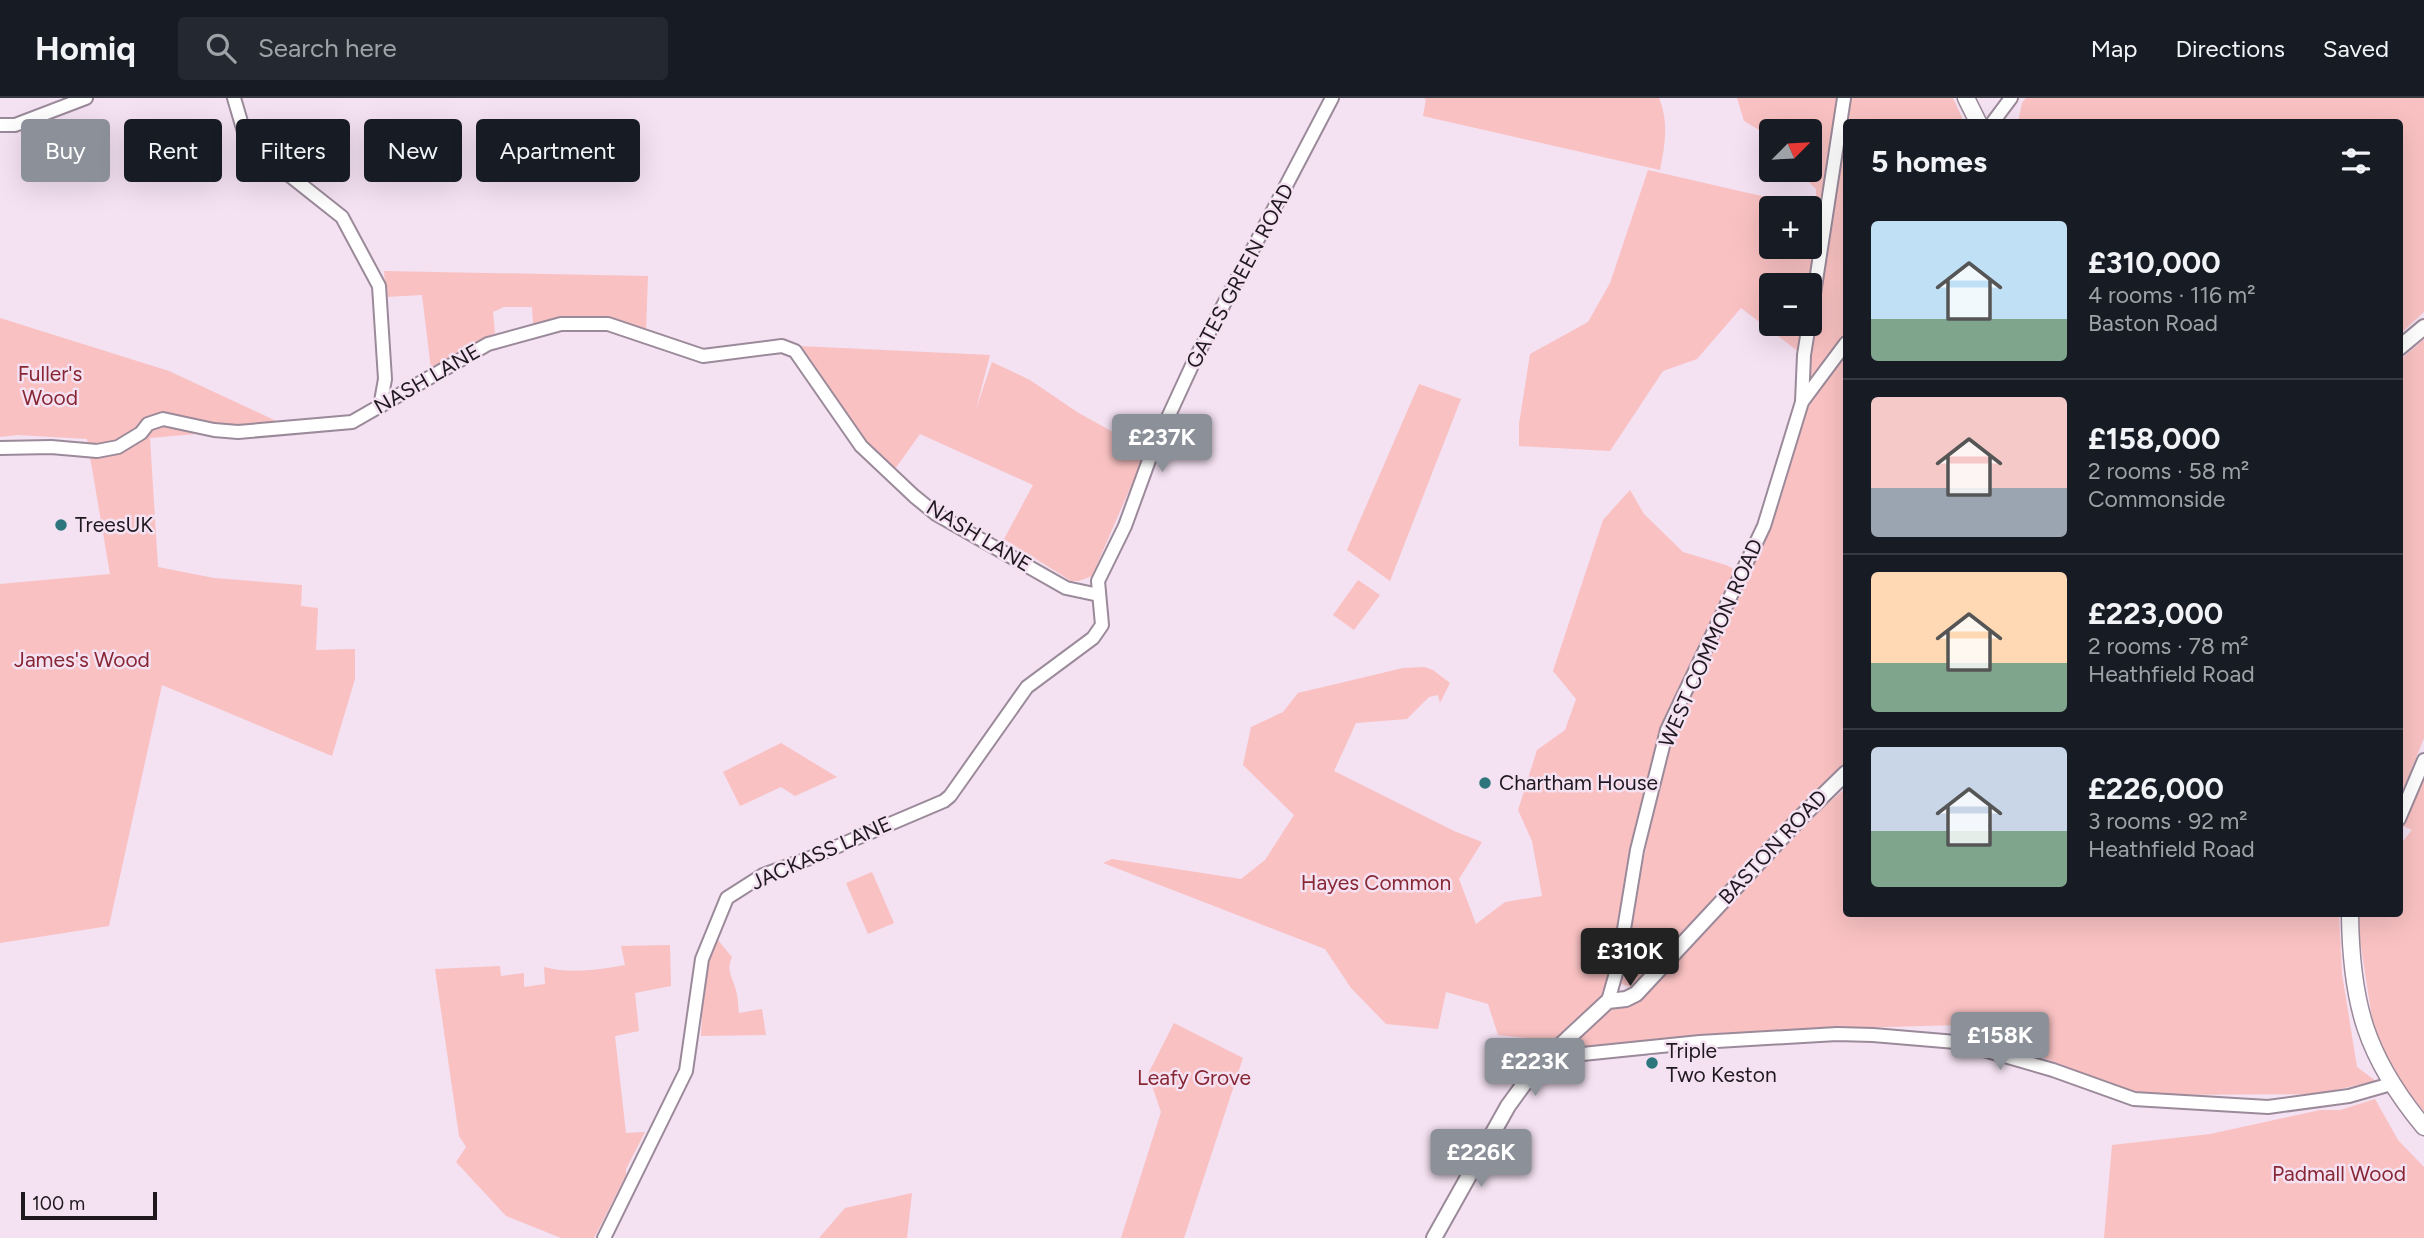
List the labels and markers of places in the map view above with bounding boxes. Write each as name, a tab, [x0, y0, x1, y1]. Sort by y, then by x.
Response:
pin: £237K	[1113, 414, 1211, 474]
place label: TreesUK	[75, 512, 153, 537]
marker: TreesUK	[53, 517, 69, 533]
place label: Chartham House	[1499, 770, 1658, 795]
marker: Chartham House	[1477, 775, 1493, 791]
pin: £310K	[1581, 928, 1679, 988]
pin: £158K	[1951, 1012, 2049, 1072]
pin: £223K	[1486, 1038, 1584, 1098]
place label: Triple Two Keston	[1666, 1038, 1777, 1087]
marker: Triple Two Keston	[1644, 1055, 1660, 1071]
pin: £226K	[1432, 1130, 1530, 1189]

